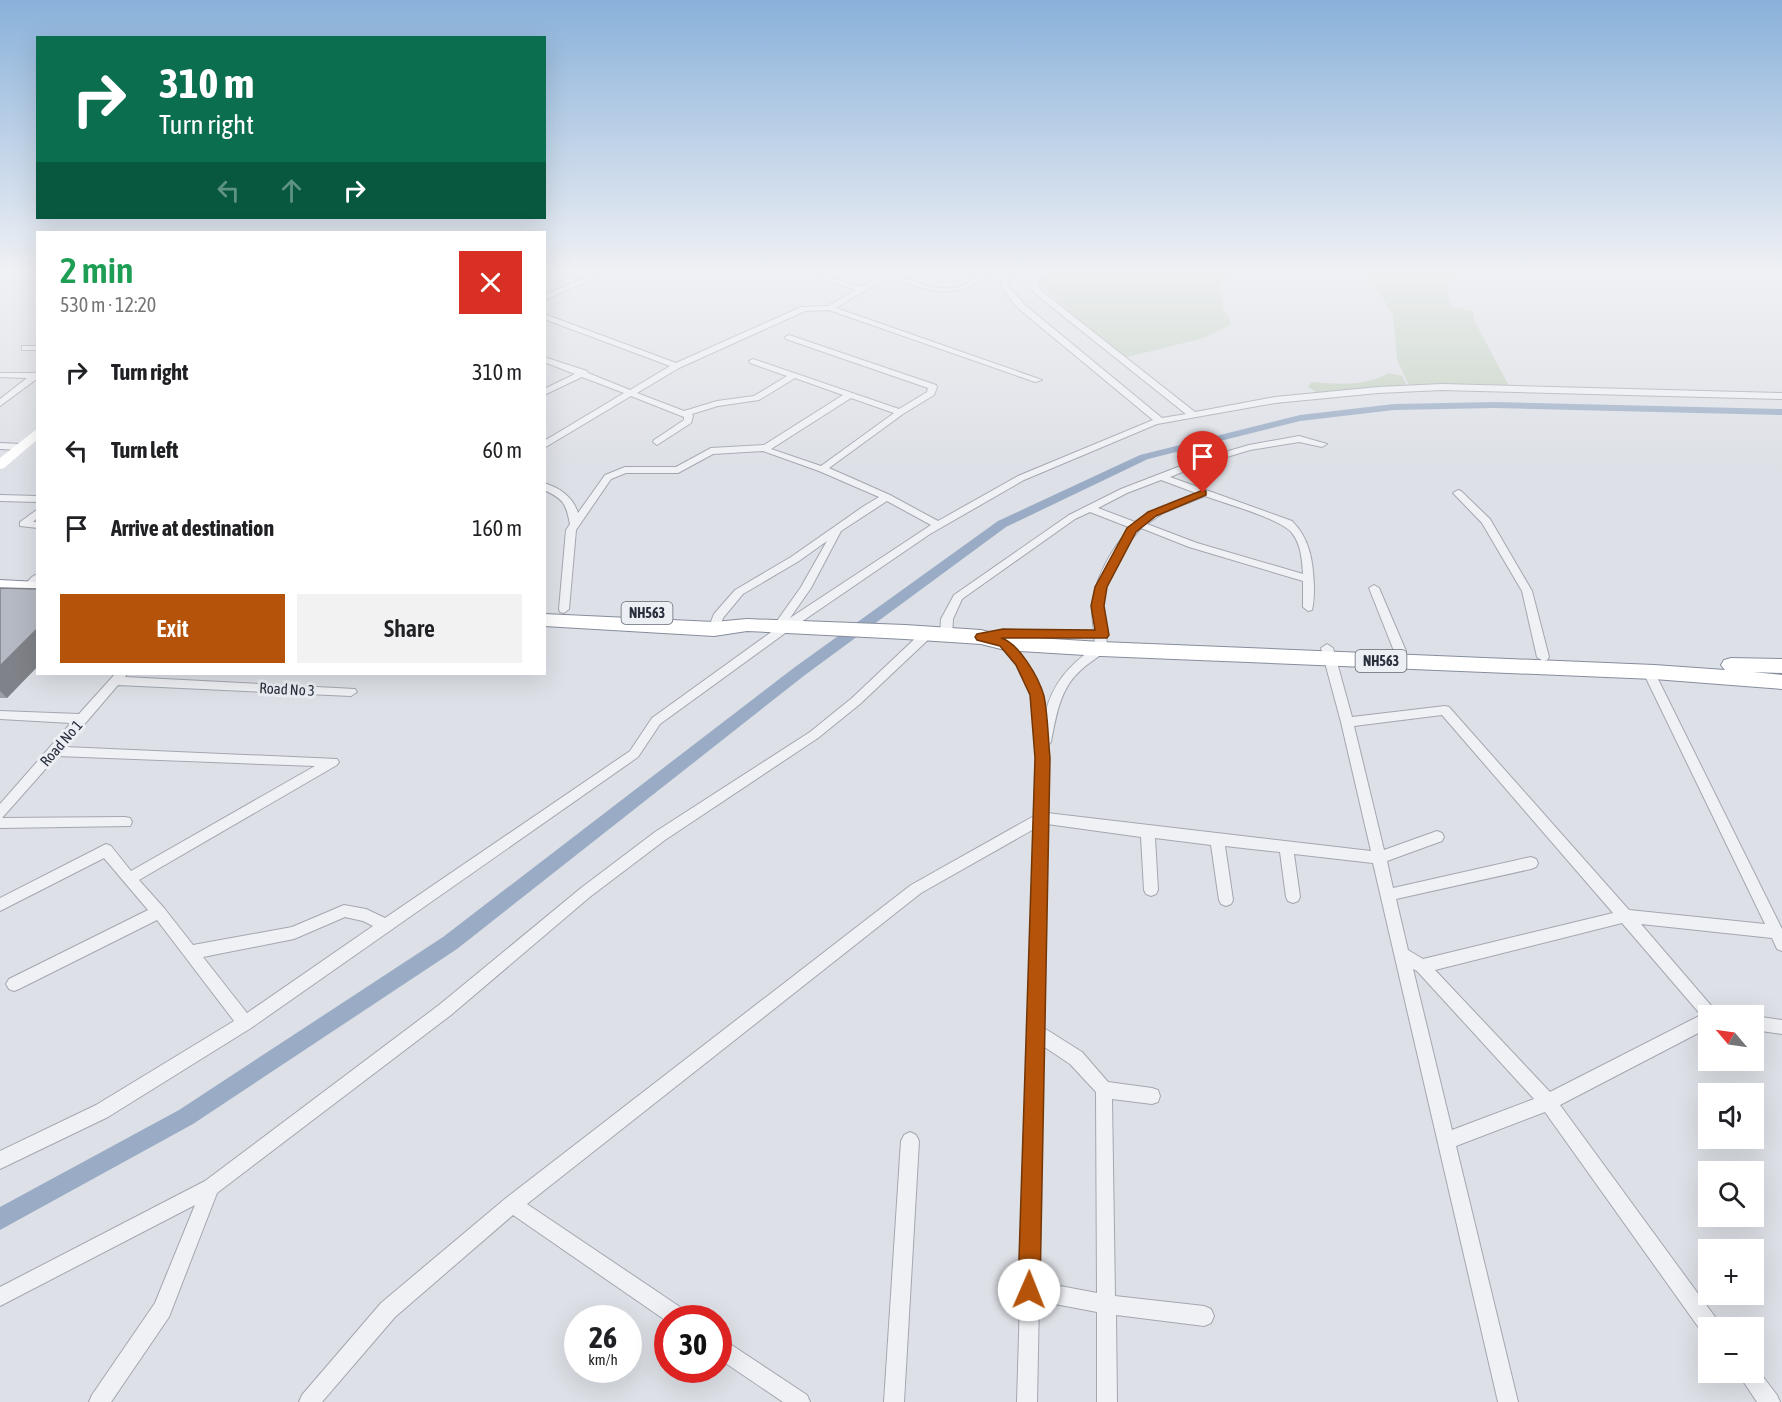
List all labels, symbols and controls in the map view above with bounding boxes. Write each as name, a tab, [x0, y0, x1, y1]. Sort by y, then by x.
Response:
text: 310 m	[159, 59, 254, 107]
icon: right	[60, 60, 138, 138]
text: Turn right	[159, 109, 254, 140]
icon: left	[212, 174, 245, 207]
icon: ahead	[275, 174, 308, 207]
icon: right	[338, 174, 371, 207]
text: 2 min	[60, 249, 134, 291]
button: close	[459, 251, 522, 314]
text: 530 m · 12:20	[60, 293, 156, 316]
icon: right	[60, 356, 93, 389]
text: Turn right	[111, 359, 188, 385]
text: 310 m	[472, 359, 522, 385]
pin	[1177, 431, 1228, 493]
icon: left	[60, 434, 93, 467]
text: Turn left	[111, 437, 178, 463]
text: 60 m	[482, 437, 522, 463]
icon: arrive	[1186, 440, 1219, 473]
icon: arrive	[60, 512, 93, 545]
text: Arrive at destination	[111, 515, 274, 541]
text: 160 m	[472, 515, 522, 541]
button: Exit	[60, 594, 285, 663]
button: Share	[297, 594, 522, 663]
road number: NH563	[622, 602, 672, 624]
road number: NH563	[1356, 650, 1406, 672]
street label: Road No 3	[259, 679, 315, 699]
street label: Road No 1	[36, 716, 86, 770]
north arrow	[1698, 1005, 1764, 1071]
map controls	[1698, 1005, 1764, 1383]
button: sound	[1698, 1083, 1764, 1149]
button: search	[1698, 1161, 1764, 1227]
button: +	[1698, 1239, 1764, 1305]
position arrow	[997, 1258, 1061, 1322]
speed limit sign: 30	[654, 1305, 732, 1383]
button: −	[1698, 1317, 1764, 1383]
text: 26	[589, 1320, 617, 1354]
text: km/h	[588, 1351, 618, 1368]

